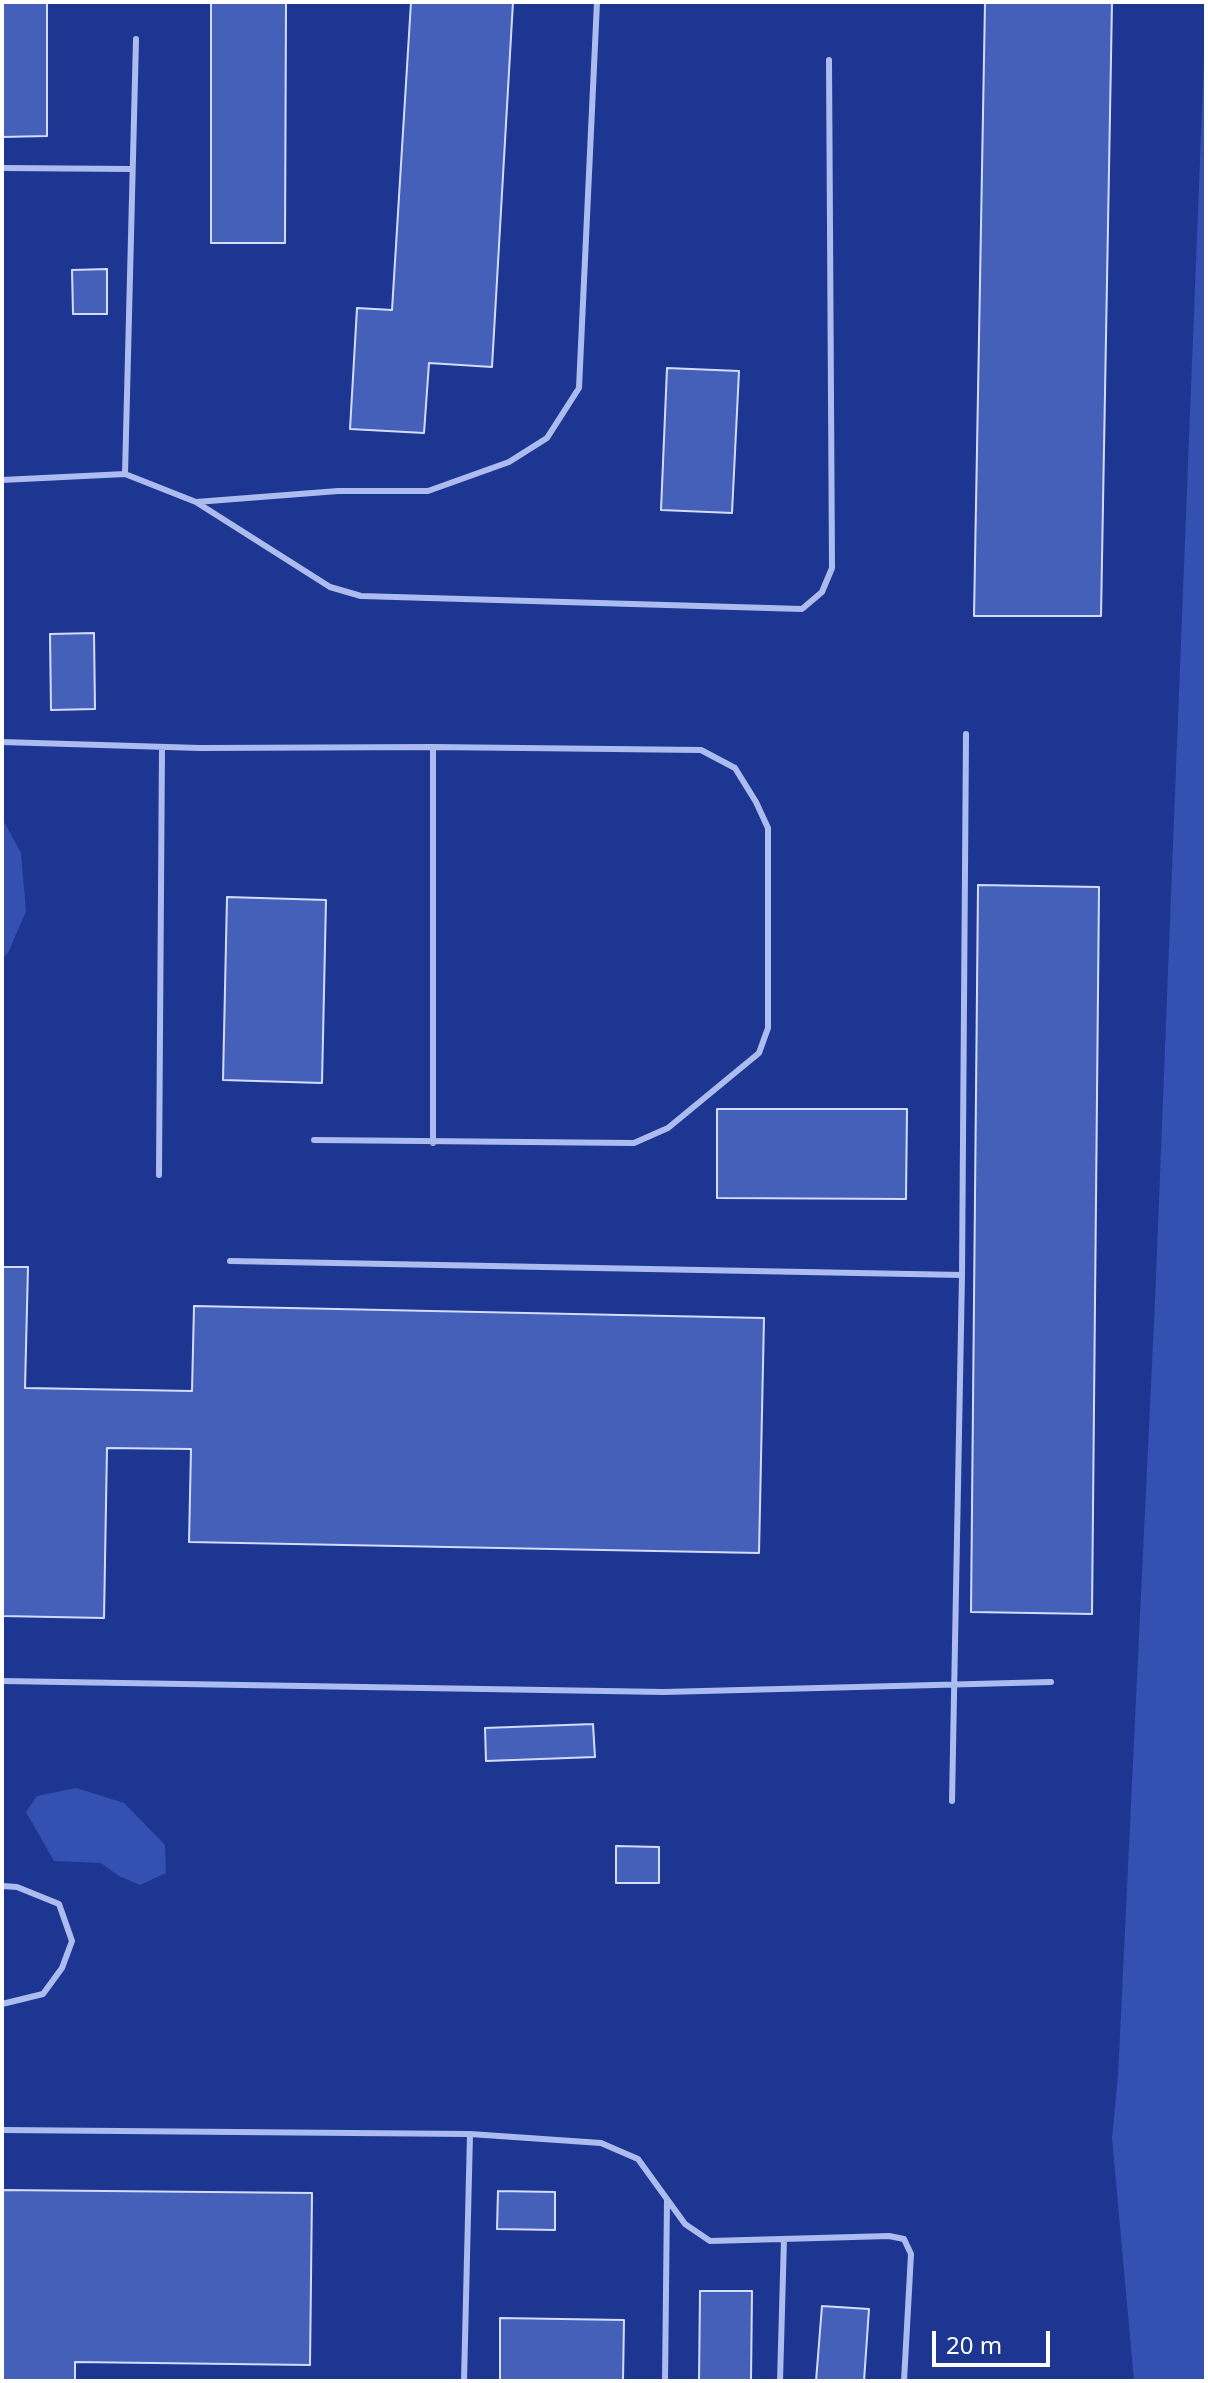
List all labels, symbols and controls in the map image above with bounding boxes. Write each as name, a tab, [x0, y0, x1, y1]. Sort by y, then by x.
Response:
scale bar	[936, 2315, 1054, 2365]
text: 20 m	[946, 2328, 1002, 2361]

